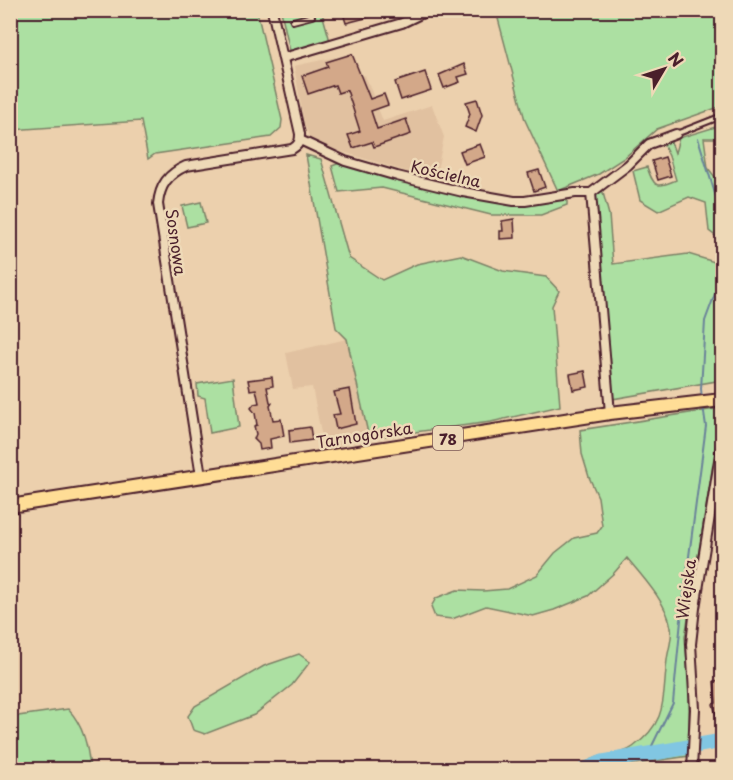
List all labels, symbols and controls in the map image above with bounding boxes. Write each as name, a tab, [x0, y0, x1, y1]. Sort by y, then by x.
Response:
north arrow	[634, 39, 694, 99]
text: N	[663, 46, 690, 71]
street label: Kościelna	[409, 153, 484, 193]
street label: Sosnowa	[160, 207, 194, 277]
street label: Tarnogórska	[314, 415, 414, 453]
road number: 78	[433, 426, 463, 450]
street label: Wiejska	[669, 557, 701, 621]

